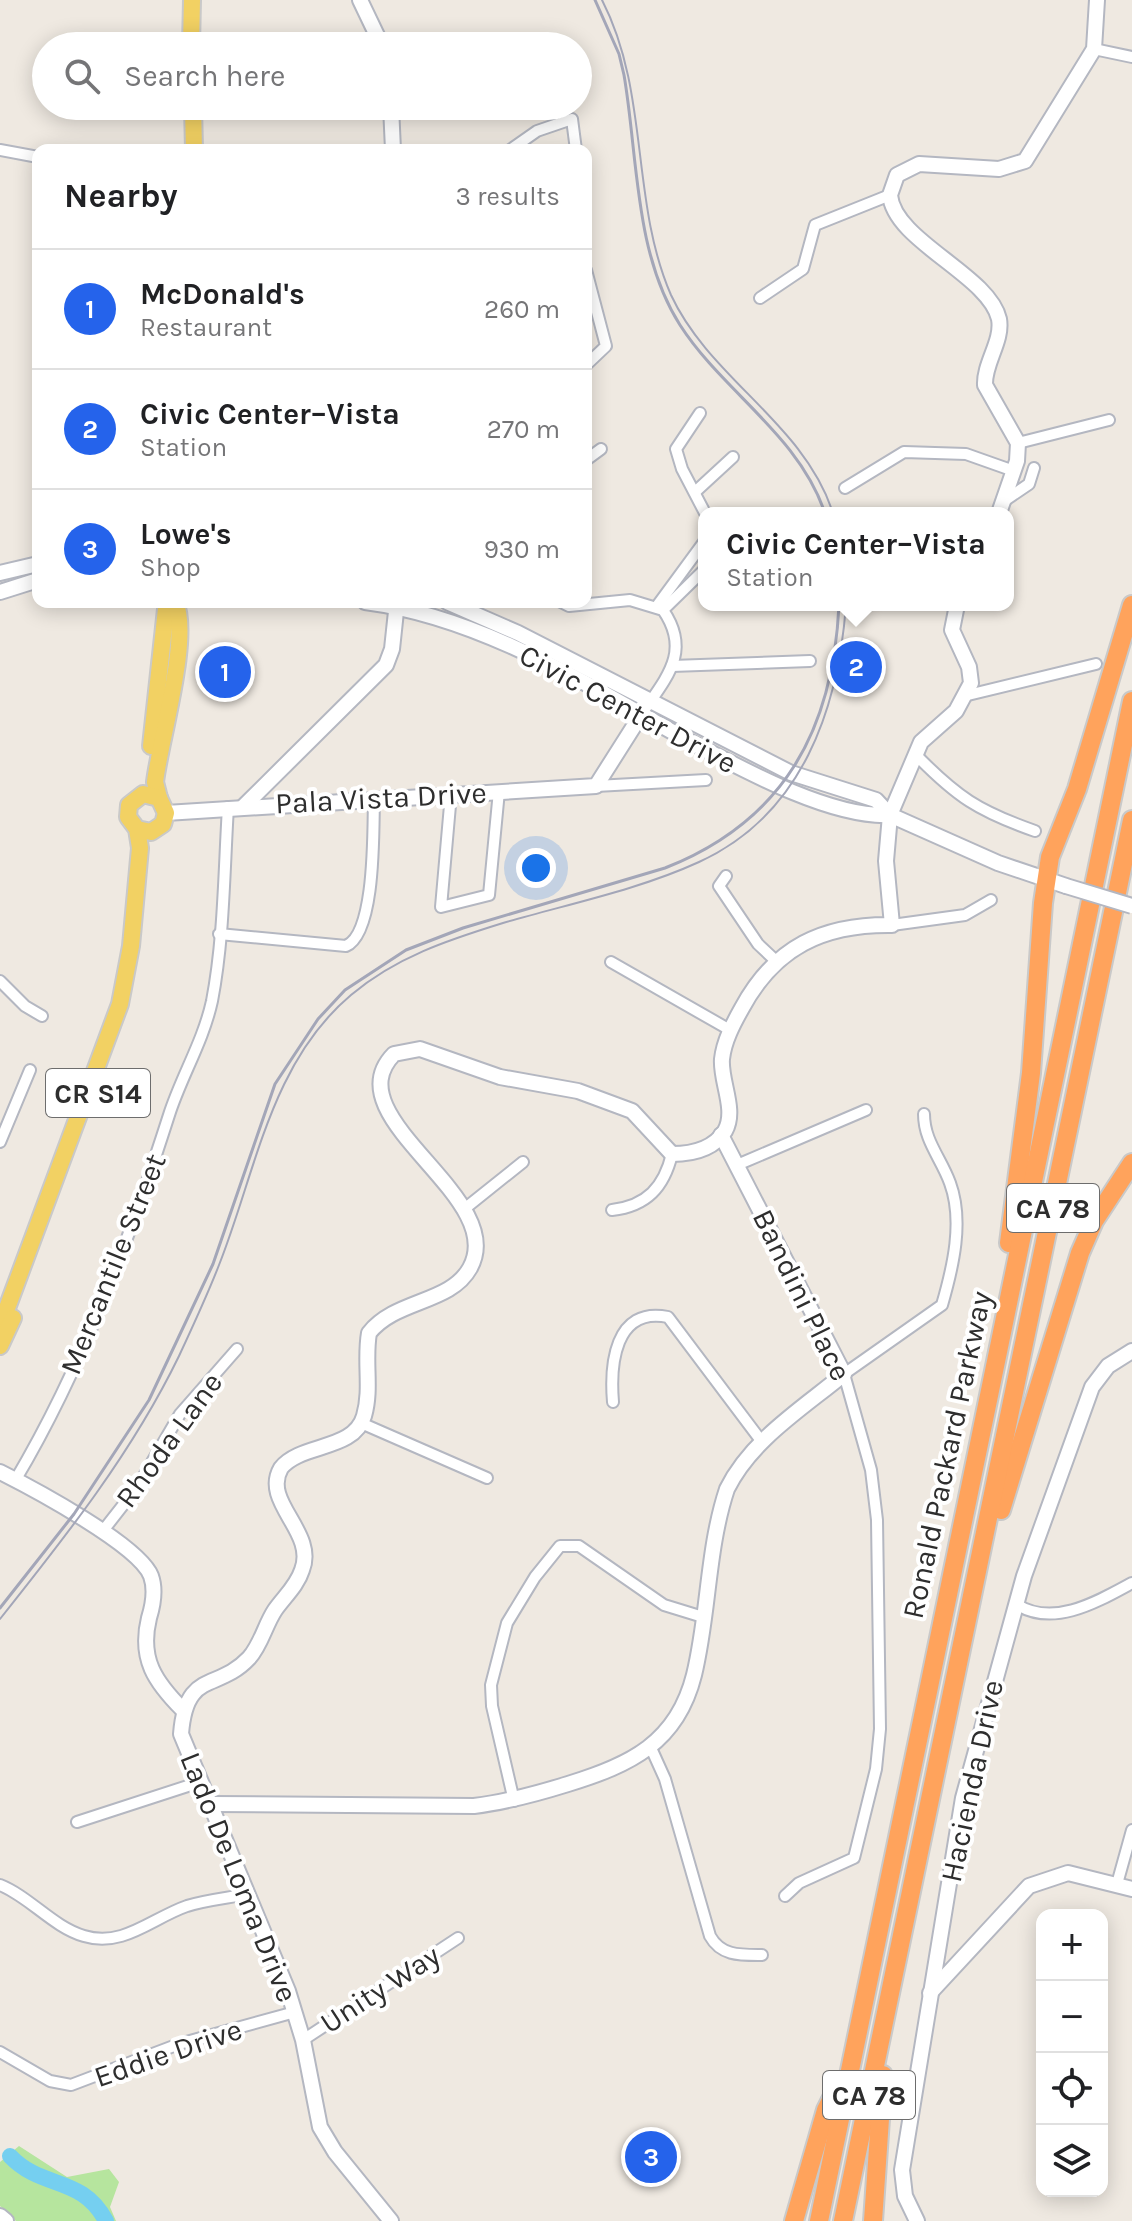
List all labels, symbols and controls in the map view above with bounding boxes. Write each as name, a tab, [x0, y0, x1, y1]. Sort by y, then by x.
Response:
search box	[32, 32, 592, 120]
icon: search	[60, 54, 104, 98]
text: Search here	[124, 58, 285, 94]
text: Nearby	[64, 176, 178, 216]
text: 3 results	[456, 181, 560, 212]
text: McDonald's	[140, 276, 305, 312]
text: 1	[85, 294, 95, 325]
text: 260 m	[484, 294, 560, 325]
text: Restaurant	[140, 312, 272, 343]
text: Civic Center–Vista	[140, 396, 400, 432]
text: 2	[82, 414, 98, 445]
text: 270 m	[487, 414, 560, 445]
text: Station	[140, 432, 227, 463]
popup	[698, 507, 1014, 611]
text: Lowe's	[140, 516, 232, 552]
text: Civic Center–Vista	[726, 526, 986, 562]
text: 3	[82, 534, 98, 565]
text: 930 m	[484, 534, 560, 565]
text: Shop	[140, 552, 201, 583]
text: Station	[726, 562, 813, 593]
street label: Civic Center Drive	[513, 637, 743, 781]
pin: 2	[830, 637, 882, 697]
pin: 1	[199, 642, 251, 702]
street label: Pala Vista Drive	[274, 774, 488, 822]
your location	[516, 848, 556, 888]
road number: CR S14	[46, 1069, 150, 1117]
street label: Mercantile Street	[52, 1148, 174, 1380]
road number: CA 78	[1007, 1184, 1099, 1232]
street label: Bandini Place	[745, 1203, 859, 1387]
street label: Ronald Packard Parkway	[895, 1288, 999, 1622]
street label: Rhoda Lane	[108, 1365, 230, 1515]
street label: Hacienda Drive	[933, 1677, 1011, 1885]
street label: Lado De Loma Drive	[172, 1747, 306, 2007]
map controls	[1036, 1909, 1108, 2197]
button: +	[1036, 1909, 1108, 1981]
street label: Unity Way	[313, 1937, 447, 2041]
button: −	[1036, 1981, 1108, 2053]
street label: Eddie Drive	[89, 2011, 247, 2095]
button: locate	[1036, 2053, 1108, 2125]
road number: CA 78	[823, 2071, 915, 2119]
button: layers	[1036, 2125, 1108, 2197]
pin: 3	[625, 2127, 677, 2187]

